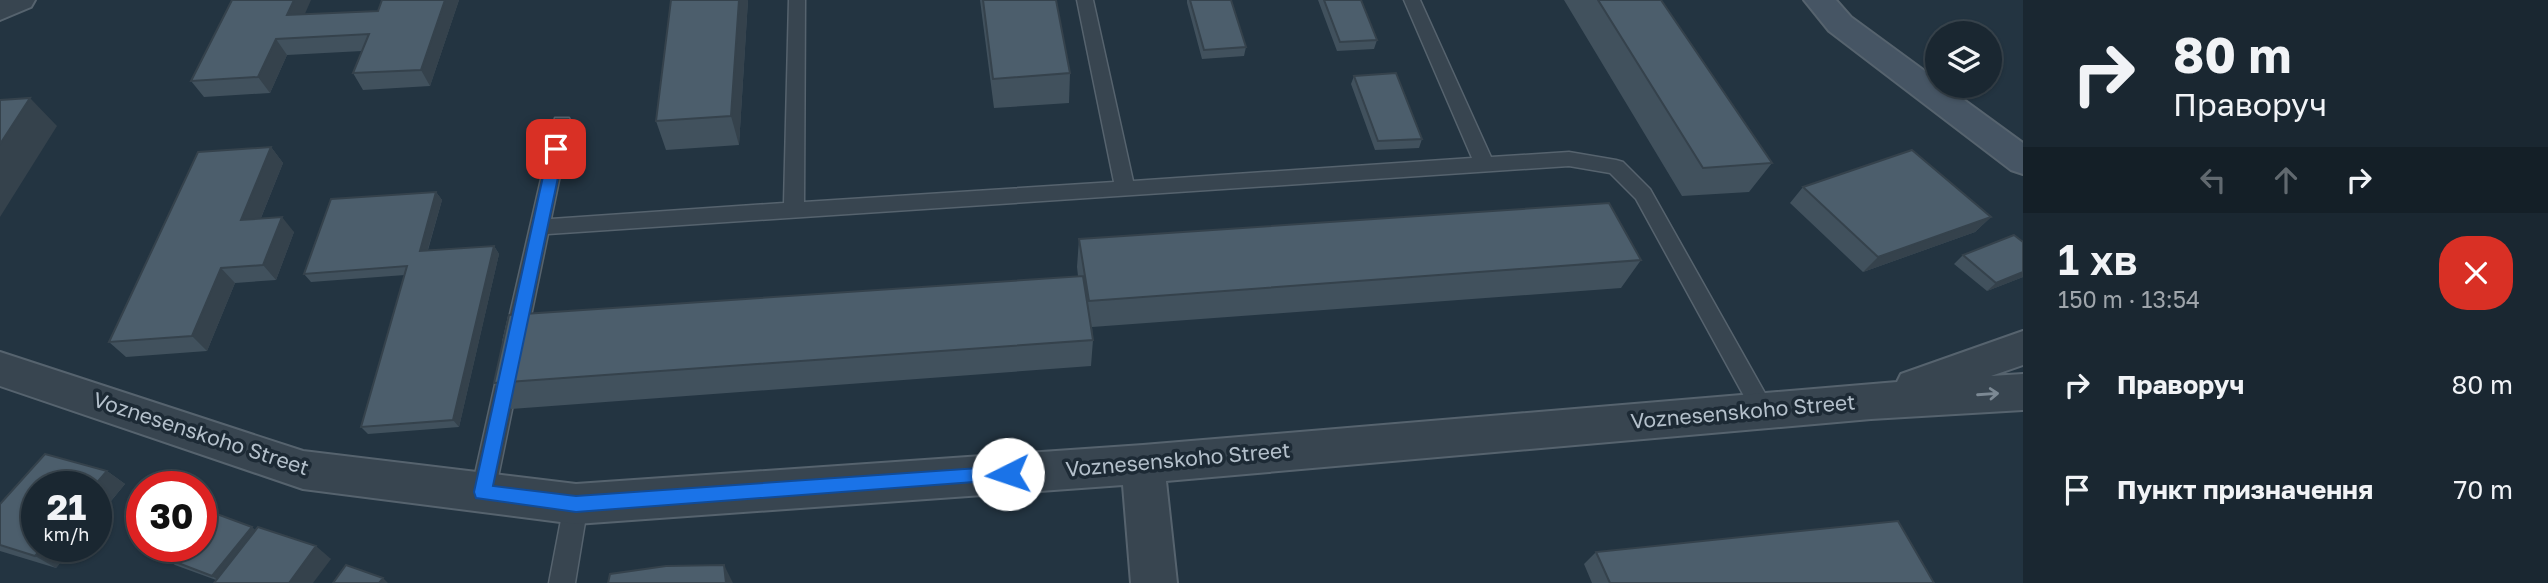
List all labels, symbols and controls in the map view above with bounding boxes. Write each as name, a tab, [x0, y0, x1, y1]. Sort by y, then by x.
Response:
map controls	[1925, 21, 2002, 98]
button: layers	[1925, 21, 2002, 98]
text: 80 m	[2173, 25, 2291, 84]
icon: right	[2058, 28, 2149, 119]
text: Праворуч	[2173, 85, 2327, 123]
pin	[526, 119, 586, 179]
icon: arrive	[537, 130, 575, 168]
icon: left	[2194, 161, 2232, 199]
icon: ahead	[2267, 161, 2305, 199]
icon: right	[2340, 161, 2378, 199]
text: 1 хв	[2058, 234, 2138, 284]
button: close	[2439, 236, 2513, 310]
text: 150 m · 13:54	[2058, 285, 2200, 313]
icon: right	[2058, 366, 2096, 404]
text: Праворуч	[2117, 369, 2245, 400]
text: 80 m	[2452, 369, 2513, 400]
street label: Voznesenskoho Street	[90, 386, 313, 480]
one-way arrow	[1976, 387, 1998, 400]
street label: Voznesenskoho Street	[1629, 388, 1856, 434]
street label: Voznesenskoho Street	[1064, 436, 1291, 482]
position arrow	[971, 437, 1045, 511]
speed limit sign: 30	[126, 471, 217, 562]
icon: arrive	[2058, 471, 2096, 509]
text: Пункт призначення	[2117, 474, 2373, 505]
text: 70 m	[2454, 474, 2513, 505]
text: 21	[47, 486, 86, 528]
text: km/h	[44, 523, 89, 545]

